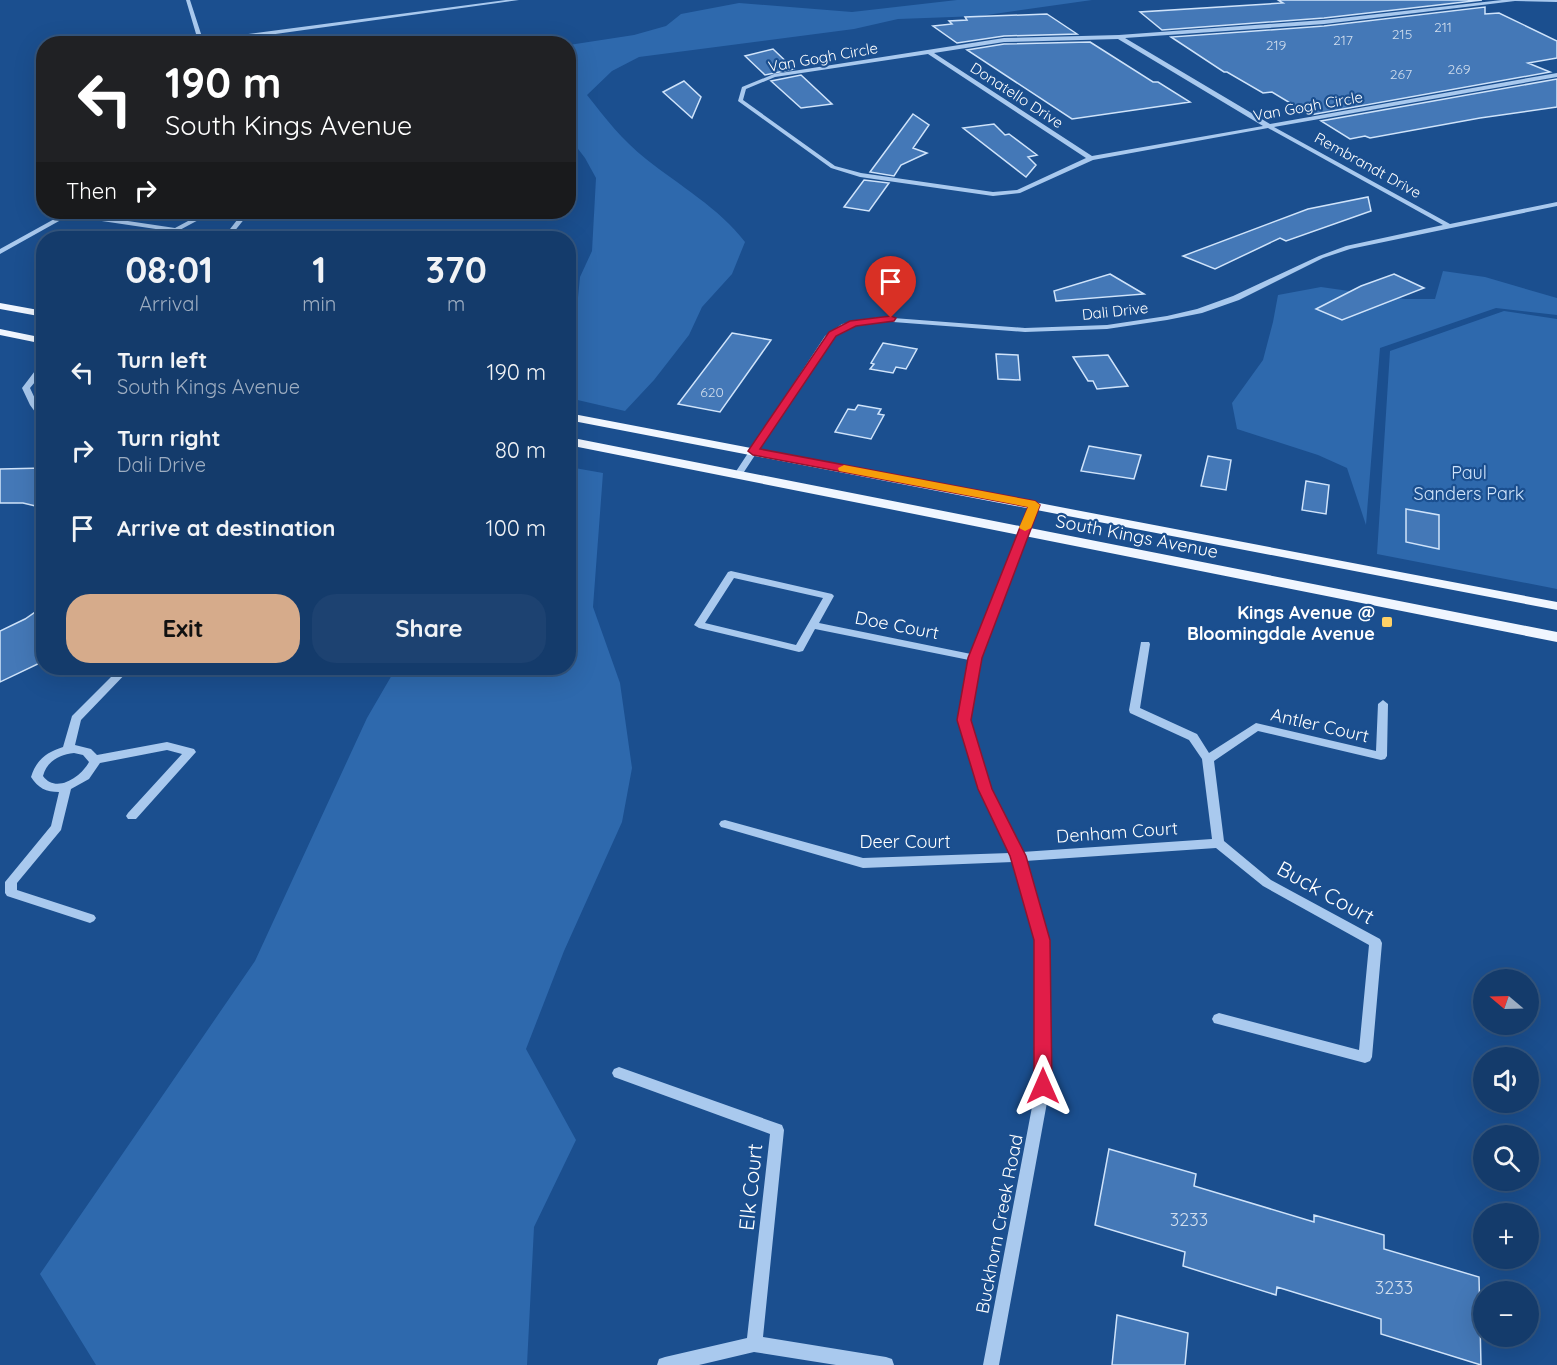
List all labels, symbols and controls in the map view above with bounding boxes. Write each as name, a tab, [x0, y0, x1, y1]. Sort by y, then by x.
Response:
house number: 211	[1434, 18, 1452, 36]
house number: 215	[1392, 25, 1412, 43]
house number: 217	[1333, 31, 1353, 49]
house number: 219	[1266, 36, 1287, 54]
street label: Van Gogh Circle	[767, 38, 879, 76]
text: 190 m	[165, 56, 281, 109]
street label: Donatello Drive	[967, 58, 1067, 132]
icon: left	[66, 60, 144, 138]
house number: 269	[1447, 60, 1471, 78]
house number: 267	[1390, 65, 1412, 83]
street label: Van Gogh Circle	[1252, 87, 1364, 125]
text: South Kings Avenue	[165, 108, 412, 142]
street label: Rembrandt Drive	[1311, 128, 1425, 202]
icon: right	[129, 174, 162, 207]
text: Then	[66, 177, 117, 205]
text: 08:01	[125, 247, 213, 292]
text: 1	[312, 247, 326, 292]
text: 370	[426, 247, 487, 292]
pin	[865, 256, 916, 318]
icon: arrive	[874, 265, 907, 298]
text: Arrival	[139, 291, 199, 316]
text: min	[302, 291, 336, 316]
text: m	[447, 291, 465, 316]
street label: Dali Drive	[1081, 298, 1149, 324]
text: Turn left	[117, 346, 207, 374]
icon: left	[66, 356, 99, 389]
text: 190 m	[486, 358, 546, 386]
text: South Kings Avenue	[117, 374, 300, 399]
house number: 620	[700, 383, 724, 401]
text: Turn right	[117, 424, 221, 452]
icon: right	[66, 434, 99, 467]
text: 80 m	[495, 436, 546, 464]
text: Dali Drive	[117, 452, 206, 477]
park label: Paul Sanders Park	[1414, 461, 1524, 505]
street label: South Kings Avenue	[1054, 509, 1220, 563]
icon: arrive	[66, 512, 99, 545]
text: Arrive at destination	[117, 514, 335, 542]
text: 100 m	[486, 514, 546, 542]
button: Exit	[66, 594, 300, 663]
button: Share	[312, 594, 546, 663]
place label: Kings Avenue @ Bloomingdale Avenue	[1187, 601, 1375, 645]
street label: Doe Court	[853, 606, 941, 644]
marker: Kings Avenue @ Bloomingdale Avenue	[1380, 615, 1394, 629]
street label: Antler Court	[1269, 703, 1371, 747]
street label: Denham Court	[1055, 816, 1179, 848]
street label: Deer Court	[859, 830, 951, 853]
street label: Buck Court	[1273, 855, 1379, 929]
north arrow	[1473, 969, 1539, 1035]
map controls	[1473, 969, 1539, 1347]
button: sound	[1473, 1047, 1539, 1113]
position arrow	[1011, 1054, 1075, 1118]
button: search	[1473, 1125, 1539, 1191]
street label: Buckhorn Creek Road	[970, 1132, 1028, 1316]
street label: Elk Court	[733, 1142, 767, 1232]
button: +	[1473, 1203, 1539, 1269]
house number: 3233	[1170, 1208, 1208, 1231]
house number: 3233	[1375, 1276, 1413, 1299]
button: −	[1473, 1281, 1539, 1347]

